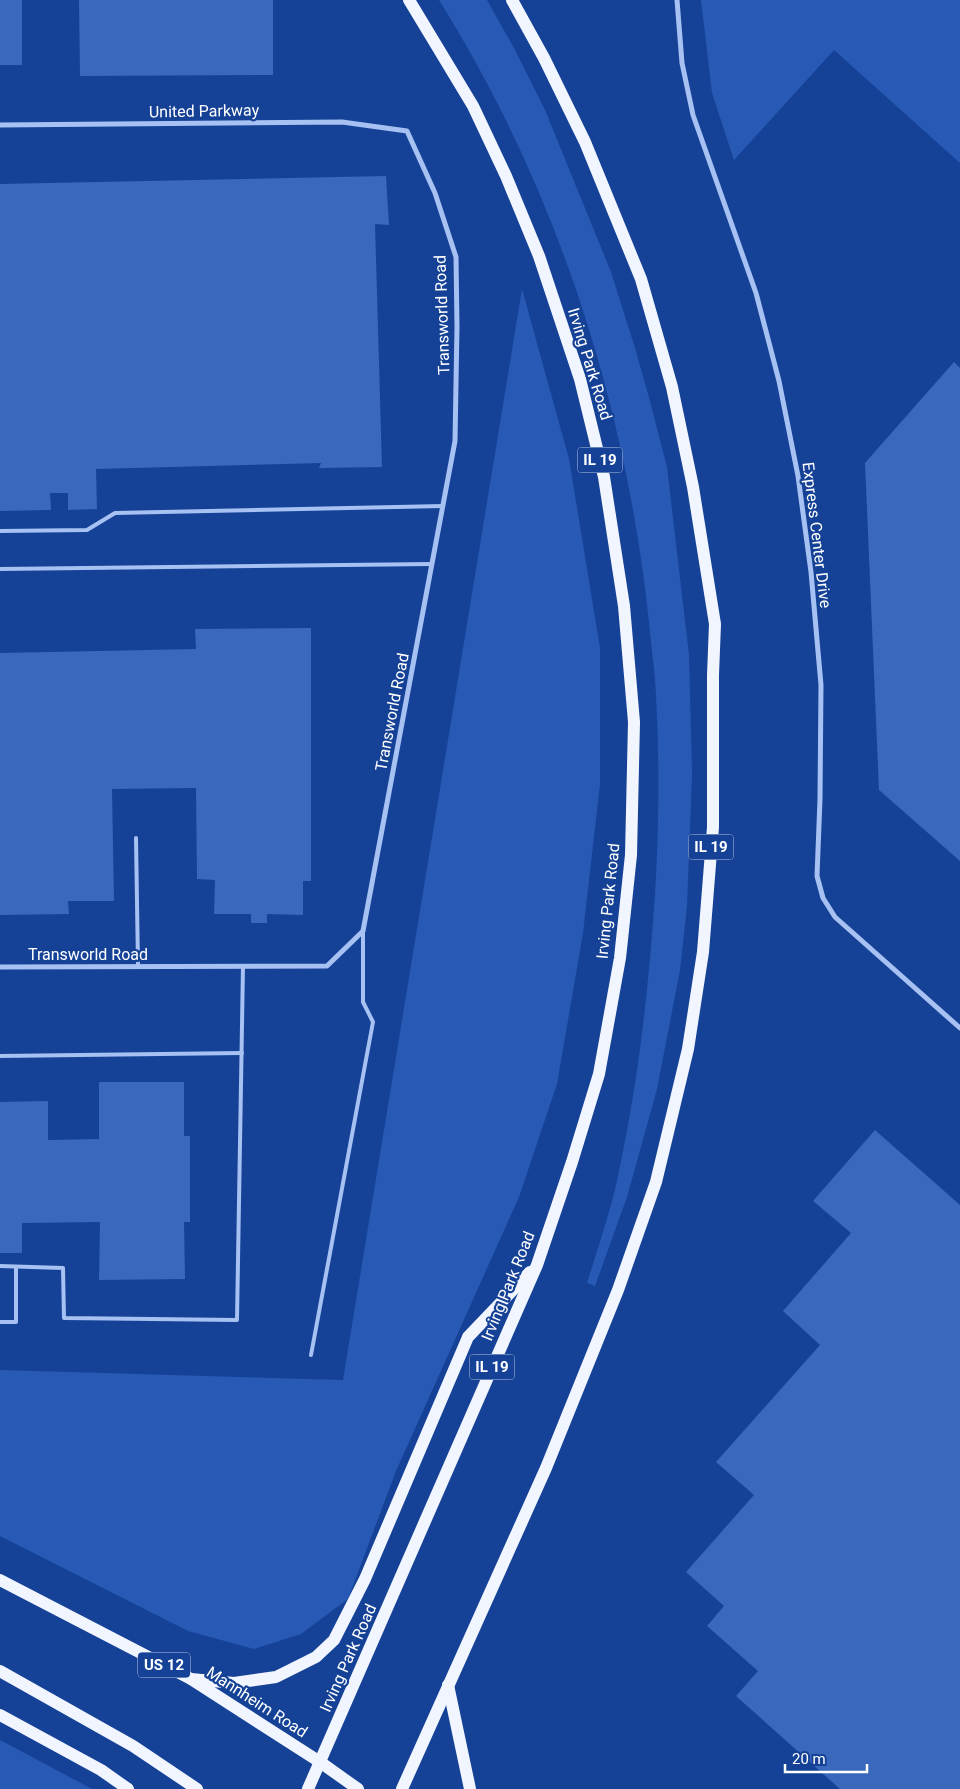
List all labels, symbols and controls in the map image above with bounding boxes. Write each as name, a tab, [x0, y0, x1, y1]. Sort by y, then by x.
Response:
street label: United Parkway	[149, 101, 260, 121]
street label: Transworld Road	[430, 255, 454, 375]
street label: Irving Park Road	[564, 306, 616, 422]
road number: IL 19	[578, 448, 622, 472]
street label: Express Center Drive	[799, 461, 835, 609]
street label: Transworld Road	[371, 651, 413, 773]
road number: IL 19	[688, 834, 734, 860]
street label: Irving Park Road	[592, 842, 624, 960]
street label: Transworld Road	[28, 945, 148, 964]
street label: Irving Park Road	[477, 1229, 539, 1343]
road number: IL 19	[470, 1354, 514, 1380]
street label: Irving Park Road	[316, 1601, 380, 1715]
road number: US 12	[138, 1652, 190, 1678]
street label: Mannheim Road	[203, 1662, 311, 1742]
scale bar	[785, 1742, 868, 1774]
text: 20 m	[792, 1750, 826, 1768]

